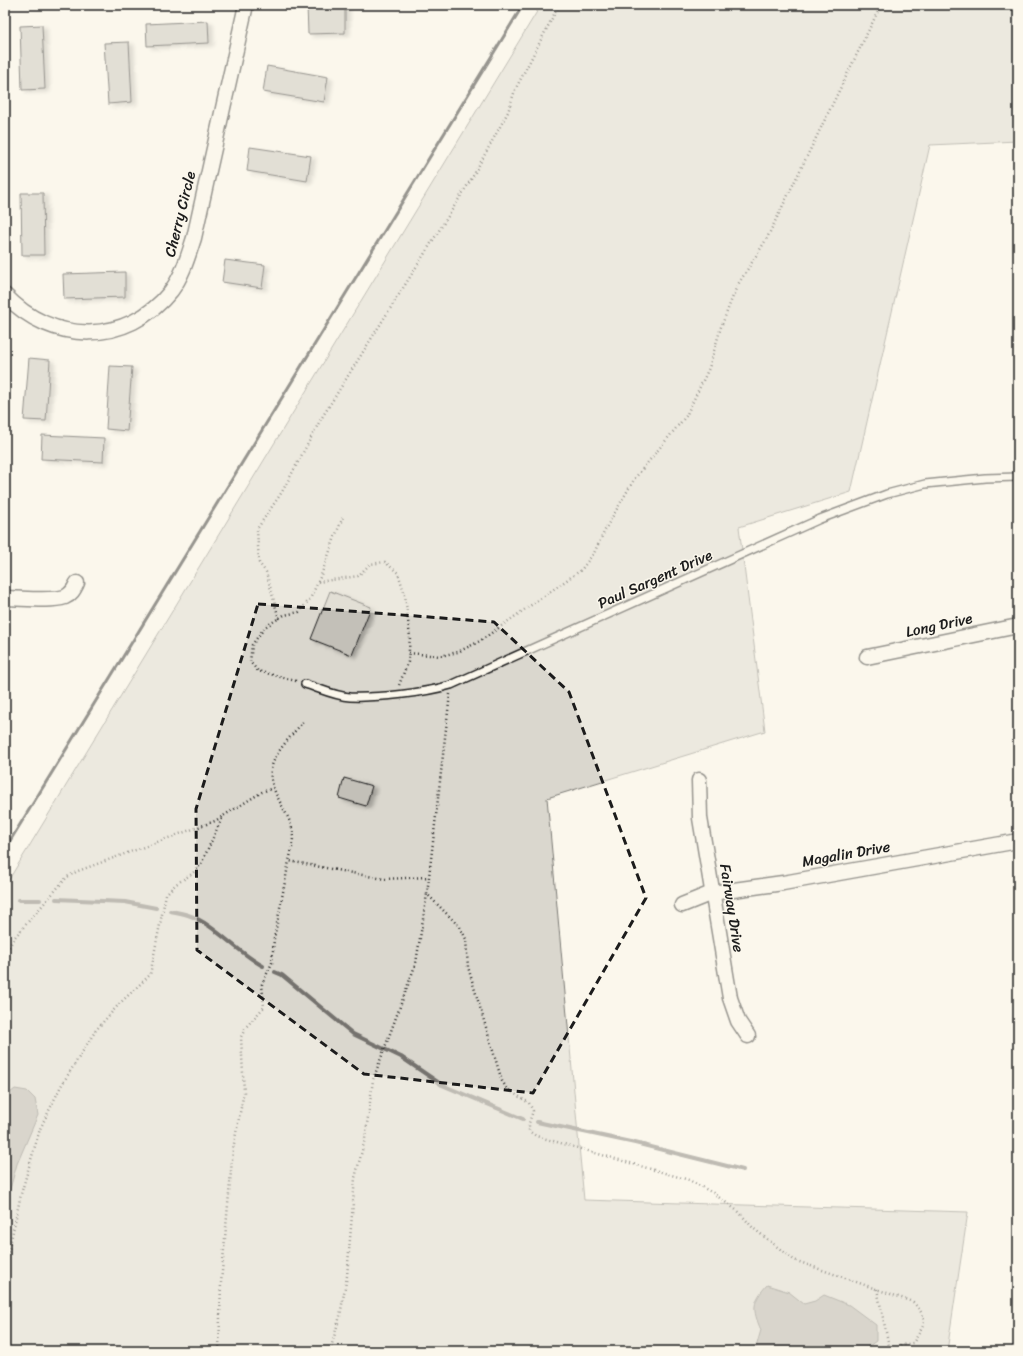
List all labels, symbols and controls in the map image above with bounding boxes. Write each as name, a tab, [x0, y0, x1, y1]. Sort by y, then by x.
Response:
street label: Cherry Circle	[157, 168, 203, 260]
street label: Paul Sargent Drive	[593, 542, 717, 616]
street label: Long Drive	[903, 605, 975, 645]
street label: Magalin Drive	[800, 833, 893, 875]
street label: Fairway Drive	[712, 862, 752, 954]

